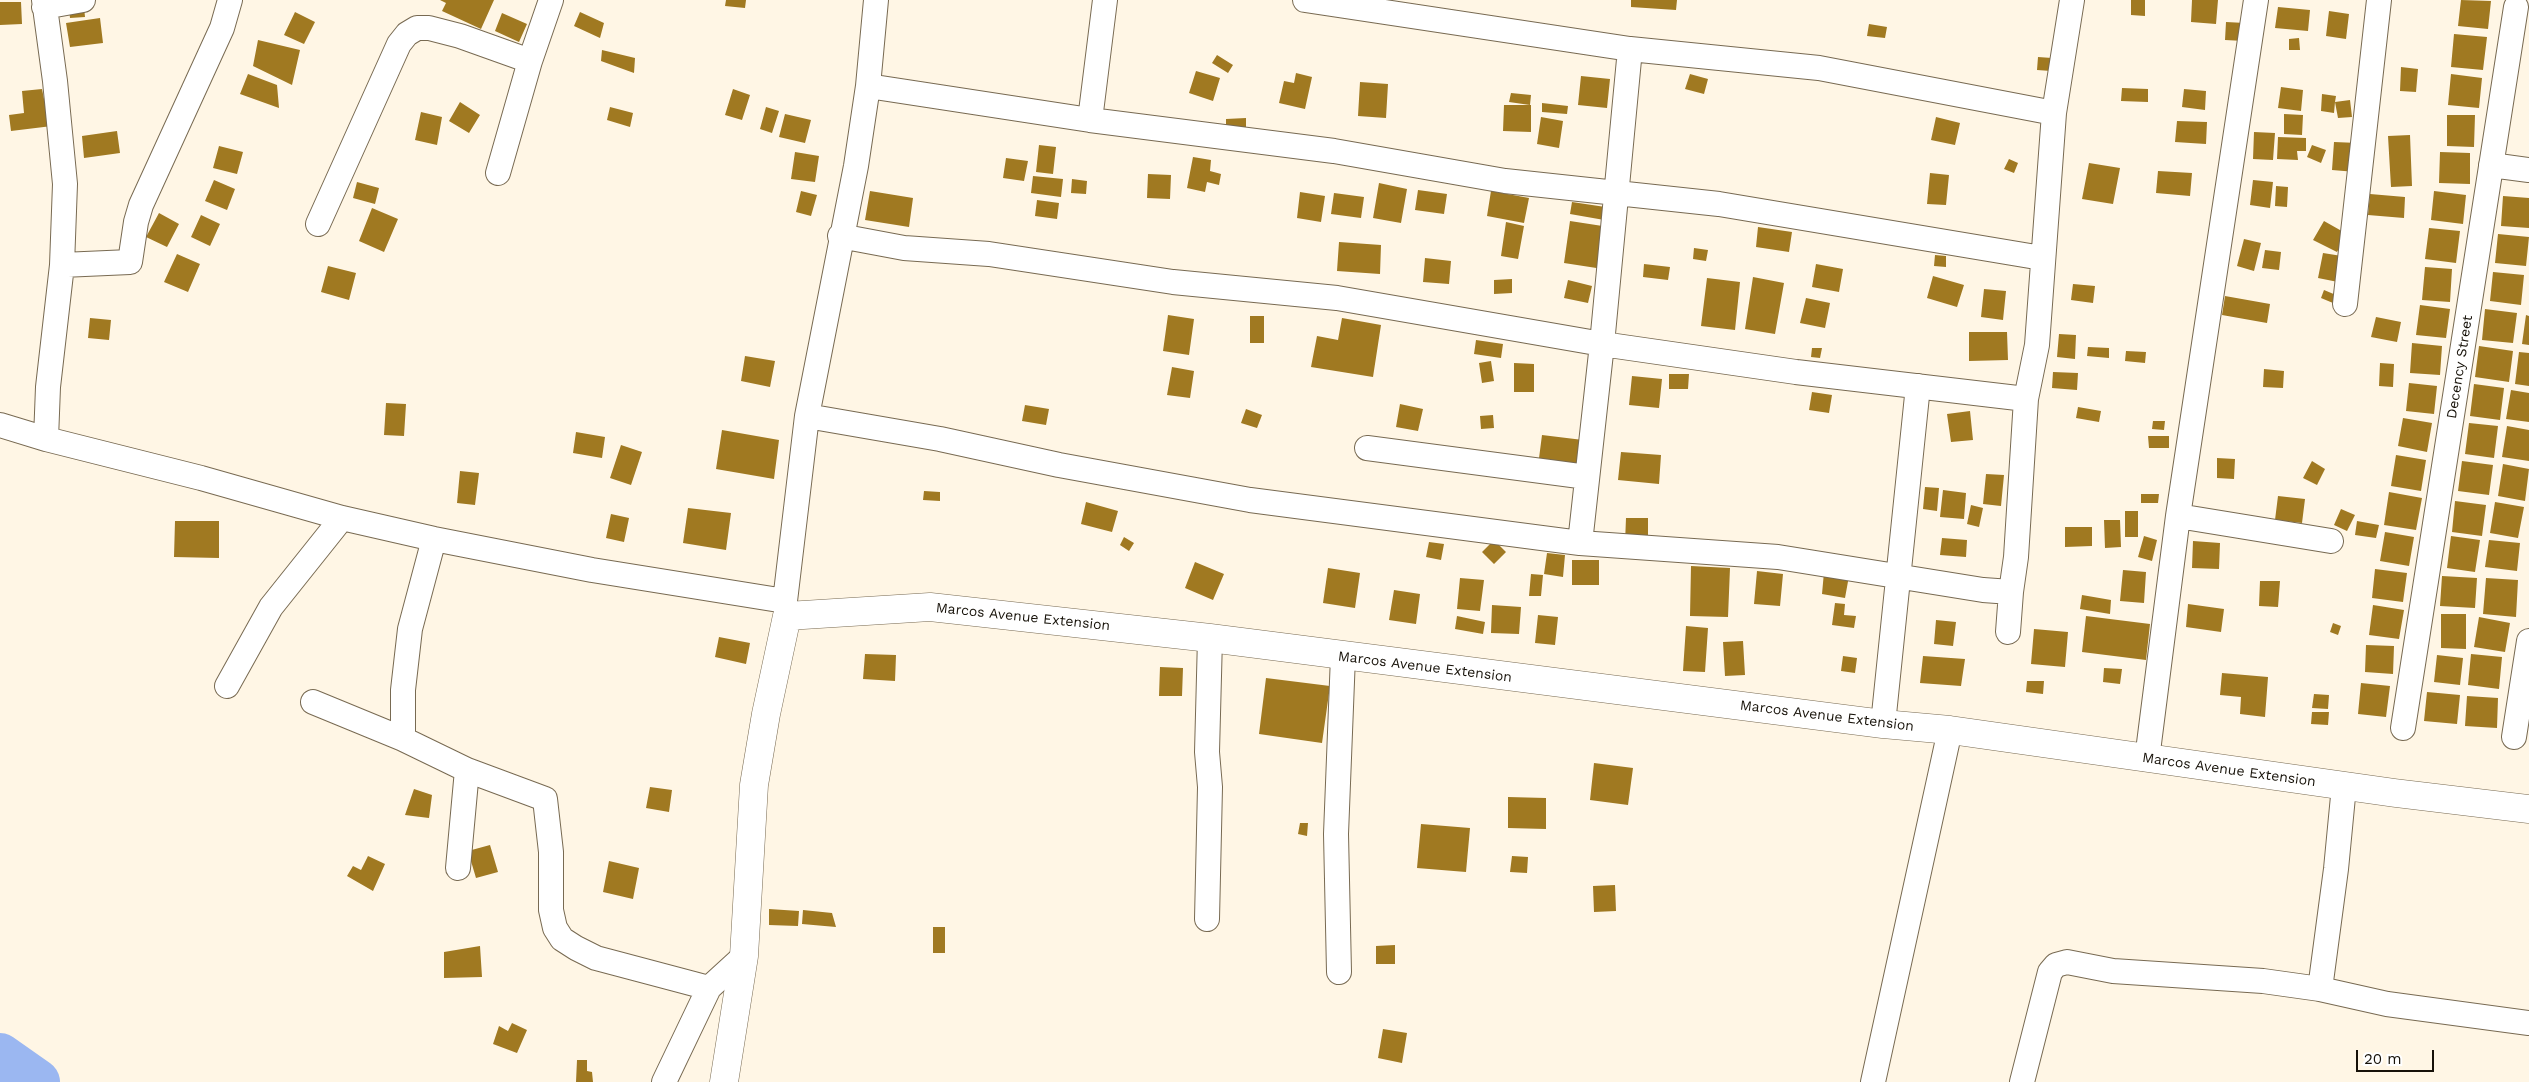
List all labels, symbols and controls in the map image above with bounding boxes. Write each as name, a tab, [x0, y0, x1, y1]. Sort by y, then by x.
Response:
street label: Decency Street	[2444, 314, 2476, 420]
street label: Marcos Avenue Extension	[935, 599, 1111, 635]
street label: Marcos Avenue Extension	[1337, 648, 1513, 686]
street label: Marcos Avenue Extension	[1739, 697, 1915, 735]
street label: Marcos Avenue Extension	[2141, 749, 2317, 791]
scale bar	[2359, 1040, 2436, 1072]
text: 20 m	[2364, 1050, 2402, 1068]

